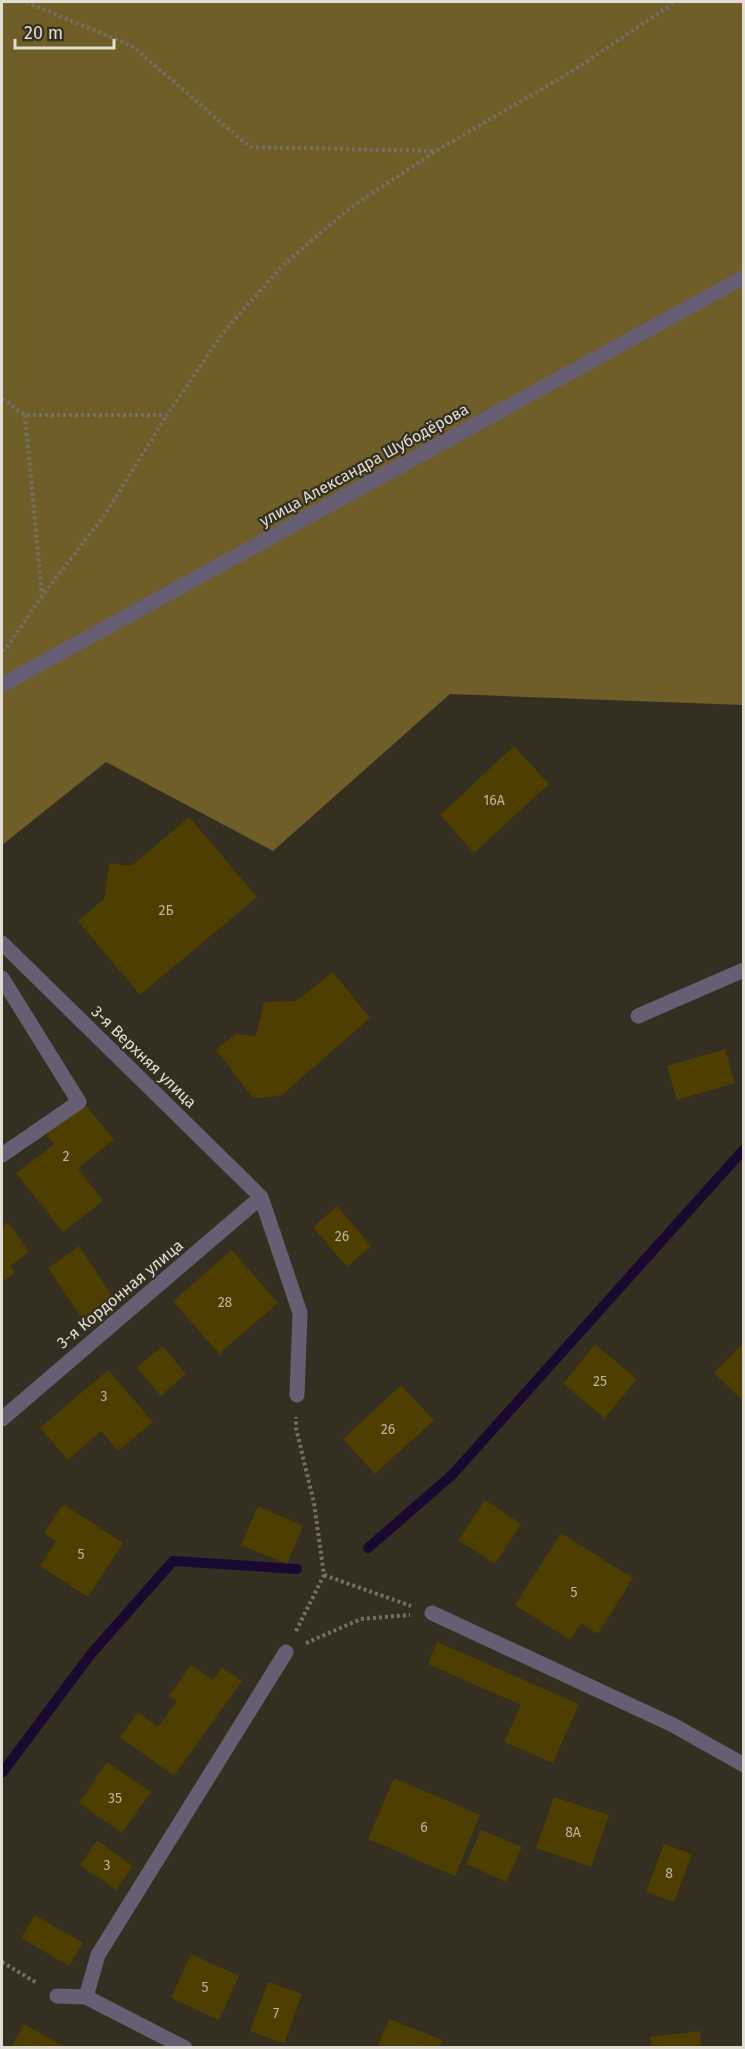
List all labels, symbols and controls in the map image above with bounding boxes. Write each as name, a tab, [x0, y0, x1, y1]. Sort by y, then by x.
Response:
scale bar	[15, 12, 114, 50]
text: 20 m	[24, 22, 63, 44]
street label: улица Александра Шубодёрова	[256, 399, 472, 531]
house number: 16А	[483, 792, 505, 809]
house number: 2Б	[158, 902, 174, 919]
street label: 3-я Верхняя улица	[87, 1002, 201, 1112]
house number: 2	[63, 1148, 70, 1165]
house number: 26	[335, 1228, 349, 1245]
street label: 3-я Кордонная улица	[53, 1236, 187, 1352]
house number: 28	[218, 1294, 233, 1311]
house number: 25	[593, 1373, 607, 1390]
house number: 3	[101, 1388, 108, 1405]
house number: 26	[381, 1421, 395, 1438]
house number: 5	[77, 1546, 85, 1563]
house number: 5	[570, 1584, 578, 1601]
house number: 35	[108, 1790, 122, 1807]
house number: 6	[420, 1819, 428, 1836]
house number: 8А	[565, 1824, 581, 1841]
house number: 3	[104, 1857, 111, 1874]
house number: 8	[665, 1865, 673, 1882]
house number: 5	[201, 1979, 209, 1996]
house number: 7	[273, 2005, 279, 2022]

